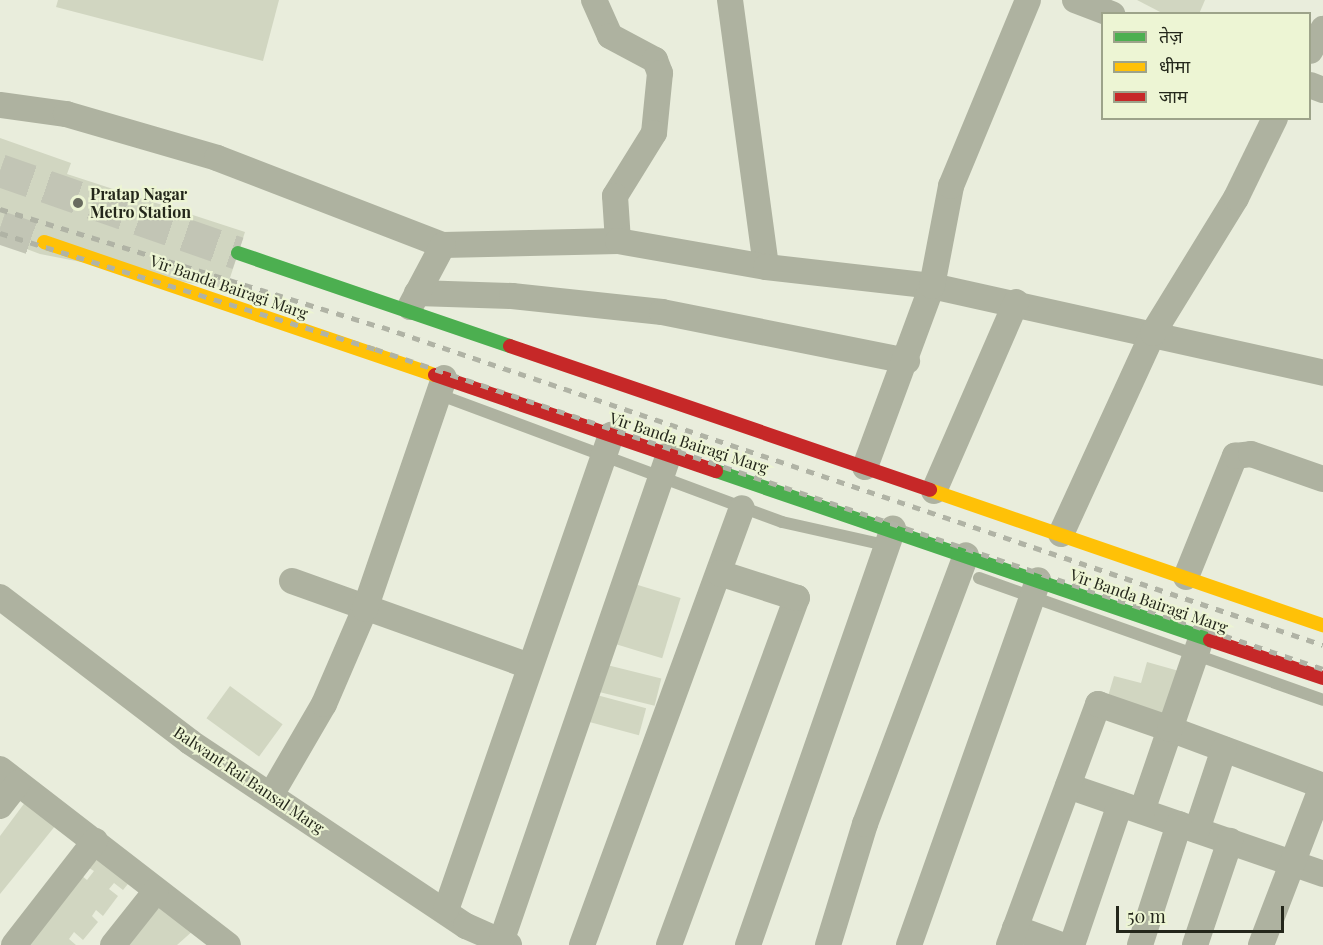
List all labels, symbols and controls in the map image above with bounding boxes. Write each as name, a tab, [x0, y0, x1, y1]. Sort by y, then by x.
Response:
legend	[1101, 12, 1311, 120]
text: तेज़	[1159, 24, 1183, 48]
text: धीमा	[1159, 54, 1190, 78]
text: जाम	[1159, 84, 1188, 108]
place label: Pratap Nagar Metro Station	[90, 184, 191, 222]
marker: Pratap Nagar Metro Station	[71, 196, 85, 210]
street label: Vir Banda Bairagi Marg	[147, 251, 311, 323]
street label: Vir Banda Bairagi Marg	[607, 408, 771, 478]
street label: Vir Banda Bairagi Marg	[1067, 565, 1231, 637]
street label: Balwant Rai Bansal Marg	[170, 722, 328, 838]
scale bar	[1119, 894, 1287, 932]
text: 50 m	[1127, 904, 1166, 928]

